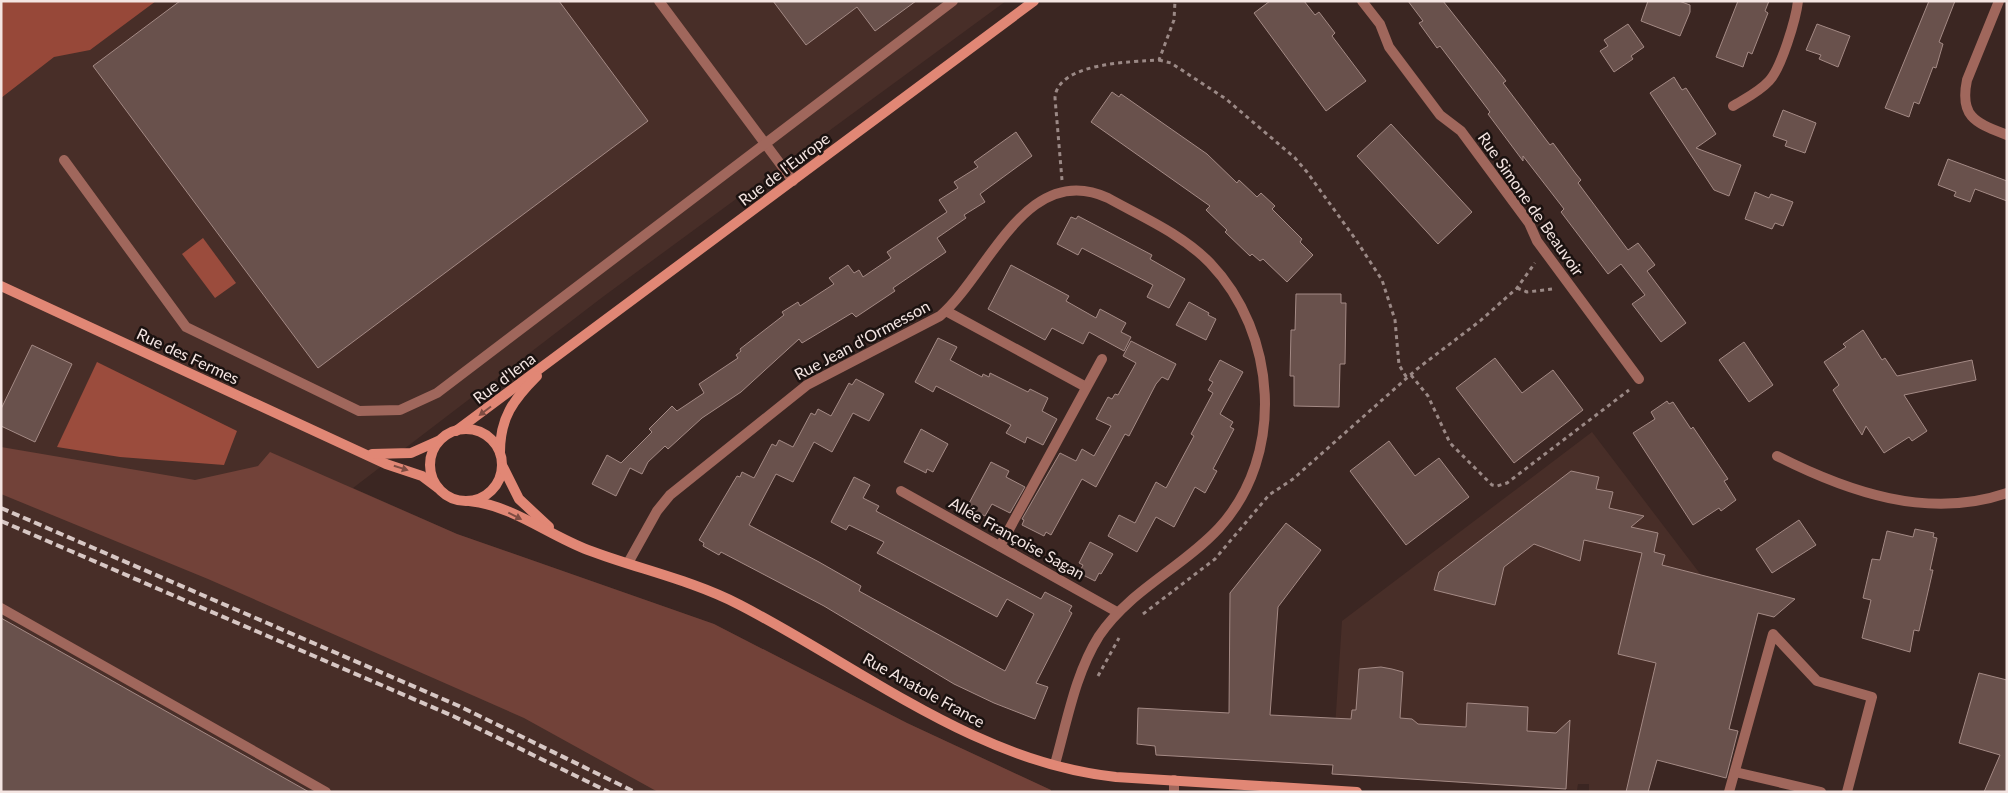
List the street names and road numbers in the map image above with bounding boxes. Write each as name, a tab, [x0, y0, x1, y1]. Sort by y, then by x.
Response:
street label: Rue de l'Europe	[734, 128, 833, 209]
street label: Rue Simone de Beauvoir	[1475, 128, 1588, 279]
street label: Rue Jean d'Ormesson	[791, 296, 933, 383]
street label: Rue des Fermes	[134, 324, 242, 388]
street label: Rue d'Iena	[469, 348, 539, 407]
street label: Allée Françoise Sagan	[946, 492, 1088, 583]
street label: Rue Anatole France	[860, 648, 988, 731]

